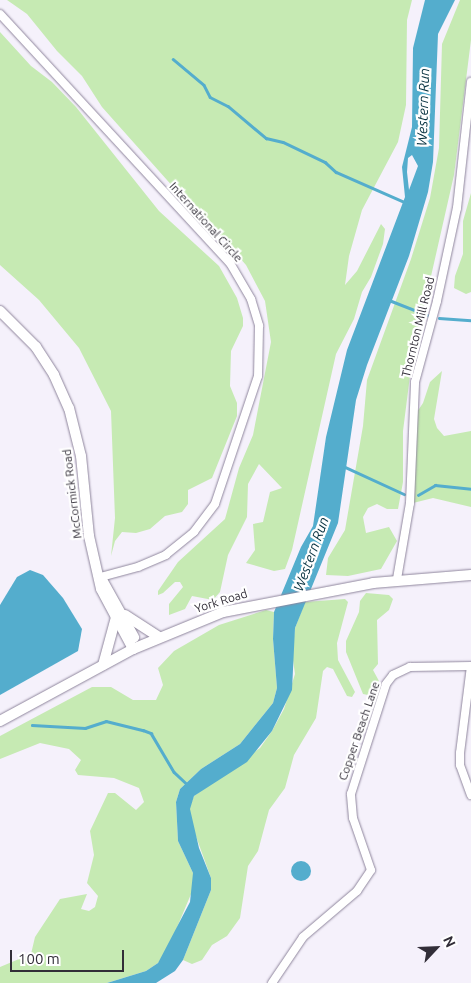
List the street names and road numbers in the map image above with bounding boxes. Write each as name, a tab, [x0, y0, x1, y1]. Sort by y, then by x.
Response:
street label: International Circle	[166, 179, 246, 265]
street label: Thornton Mill Road	[399, 275, 437, 379]
street label: McCormick Road	[59, 448, 85, 540]
street label: York Road	[193, 586, 249, 616]
street label: Copper Beach Lane	[335, 680, 383, 782]

